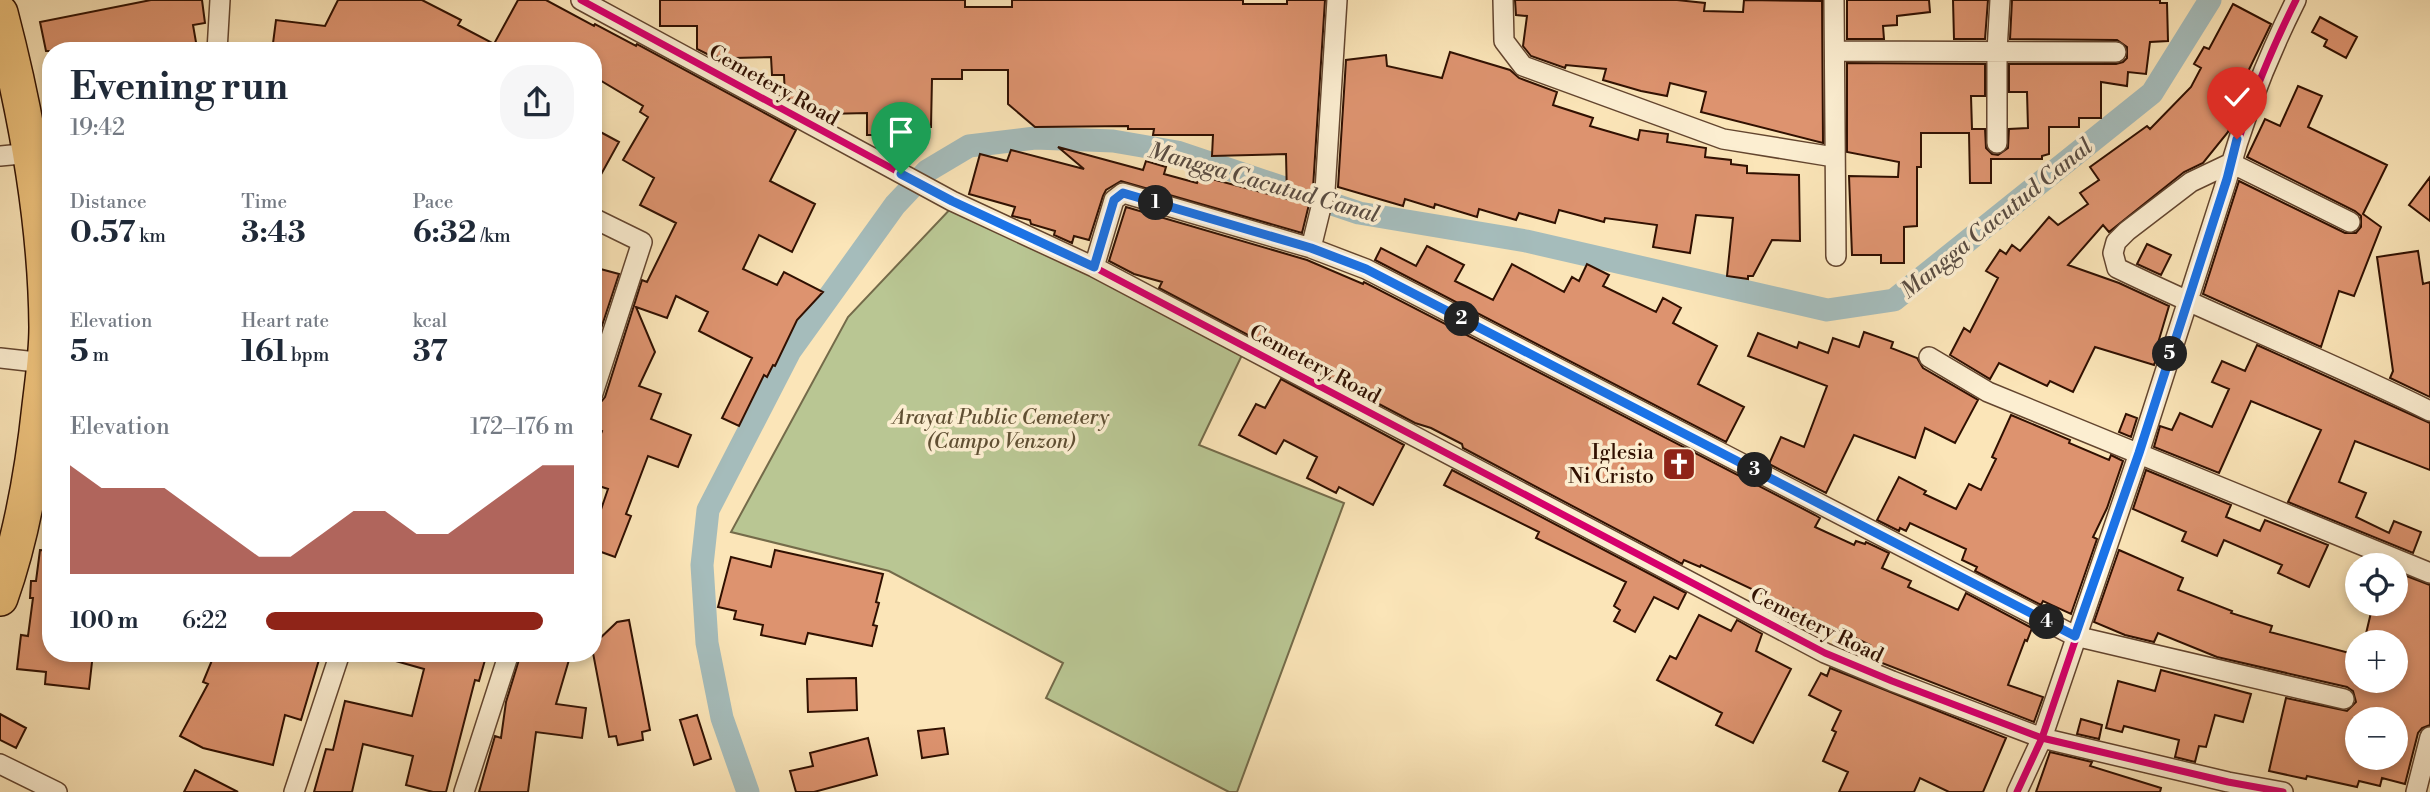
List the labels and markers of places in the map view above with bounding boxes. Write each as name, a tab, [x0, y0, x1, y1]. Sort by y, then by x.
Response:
pin	[2207, 67, 2267, 139]
pin	[871, 102, 931, 174]
pin: 1	[1138, 186, 1174, 220]
pin: 2	[1444, 302, 1480, 336]
pin: 5	[2152, 336, 2188, 372]
place label: Iglesia Ni Cristo	[1568, 440, 1654, 490]
church icon: Iglesia Ni Cristo	[1660, 445, 1698, 483]
pin: 3	[1738, 452, 1772, 488]
pin: 4	[2030, 604, 2064, 640]

